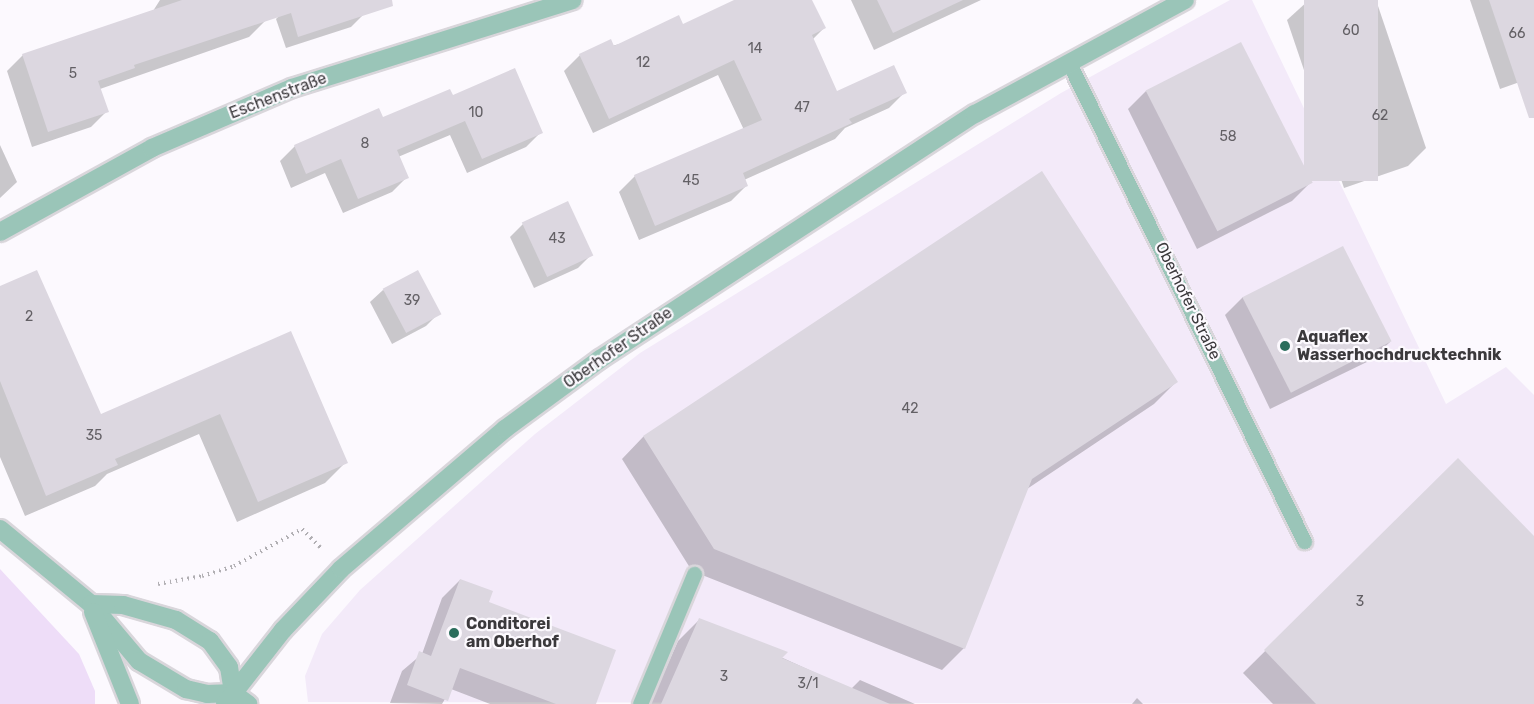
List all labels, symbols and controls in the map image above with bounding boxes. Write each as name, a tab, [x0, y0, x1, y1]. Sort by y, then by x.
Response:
house number: 60	[1342, 23, 1360, 39]
house number: 66	[1509, 26, 1525, 42]
house number: 14	[748, 41, 762, 57]
house number: 12	[636, 55, 650, 71]
house number: 5	[69, 66, 77, 82]
street label: Eschenstraße	[227, 69, 329, 123]
house number: 47	[794, 100, 810, 116]
house number: 10	[469, 105, 483, 121]
house number: 62	[1372, 108, 1388, 124]
house number: 58	[1219, 129, 1237, 145]
house number: 8	[361, 136, 369, 152]
house number: 45	[682, 173, 700, 189]
house number: 43	[548, 231, 566, 247]
street label: Oberhofer Straße	[1151, 239, 1225, 363]
house number: 39	[404, 293, 420, 309]
street label: Oberhofer Straße	[560, 303, 676, 393]
house number: 2	[25, 309, 33, 325]
place label: Aquaflex Wasserhochdrucktechnik	[1297, 327, 1501, 365]
marker: Aquaflex Wasserhochdrucktechnik	[1278, 339, 1292, 353]
house number: 42	[902, 401, 918, 417]
house number: 35	[86, 428, 102, 444]
house number: 3	[1356, 594, 1364, 610]
place label: Conditorei am Oberhof	[466, 614, 559, 652]
marker: Conditorei am Oberhof	[447, 626, 461, 640]
house number: 3	[720, 669, 728, 685]
house number: 3/1	[797, 676, 819, 692]

